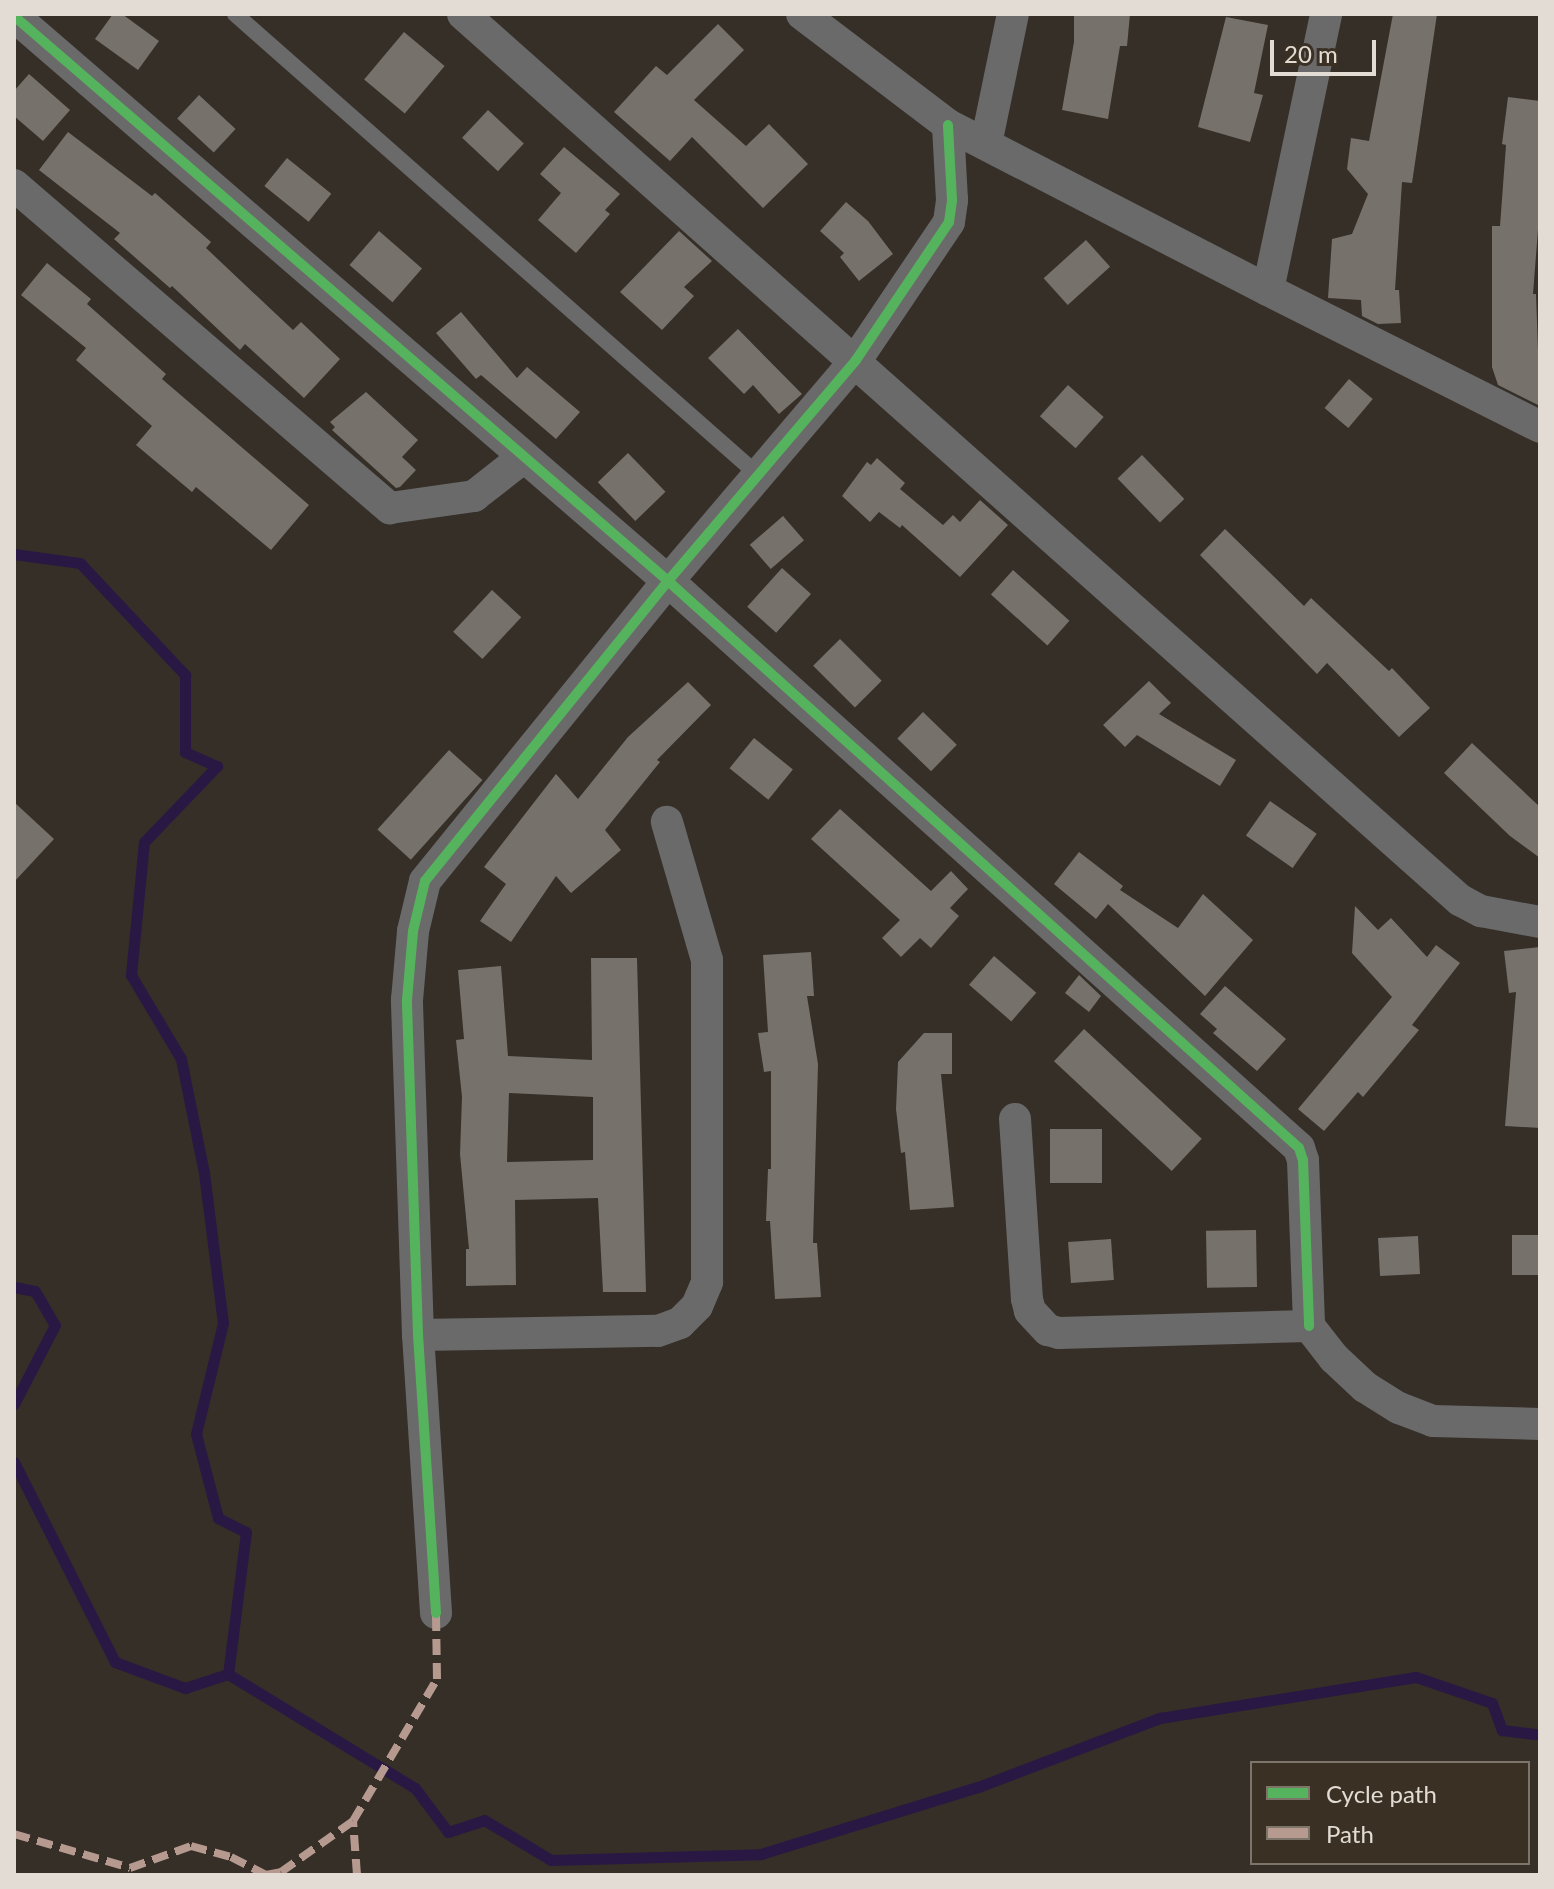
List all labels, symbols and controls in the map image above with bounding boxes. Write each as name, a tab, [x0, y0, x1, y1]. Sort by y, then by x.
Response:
scale bar	[1274, 24, 1380, 74]
text: 20 m	[1284, 39, 1338, 68]
legend	[1250, 1761, 1530, 1865]
text: Cycle path	[1326, 1779, 1437, 1808]
text: Path	[1326, 1819, 1374, 1848]

